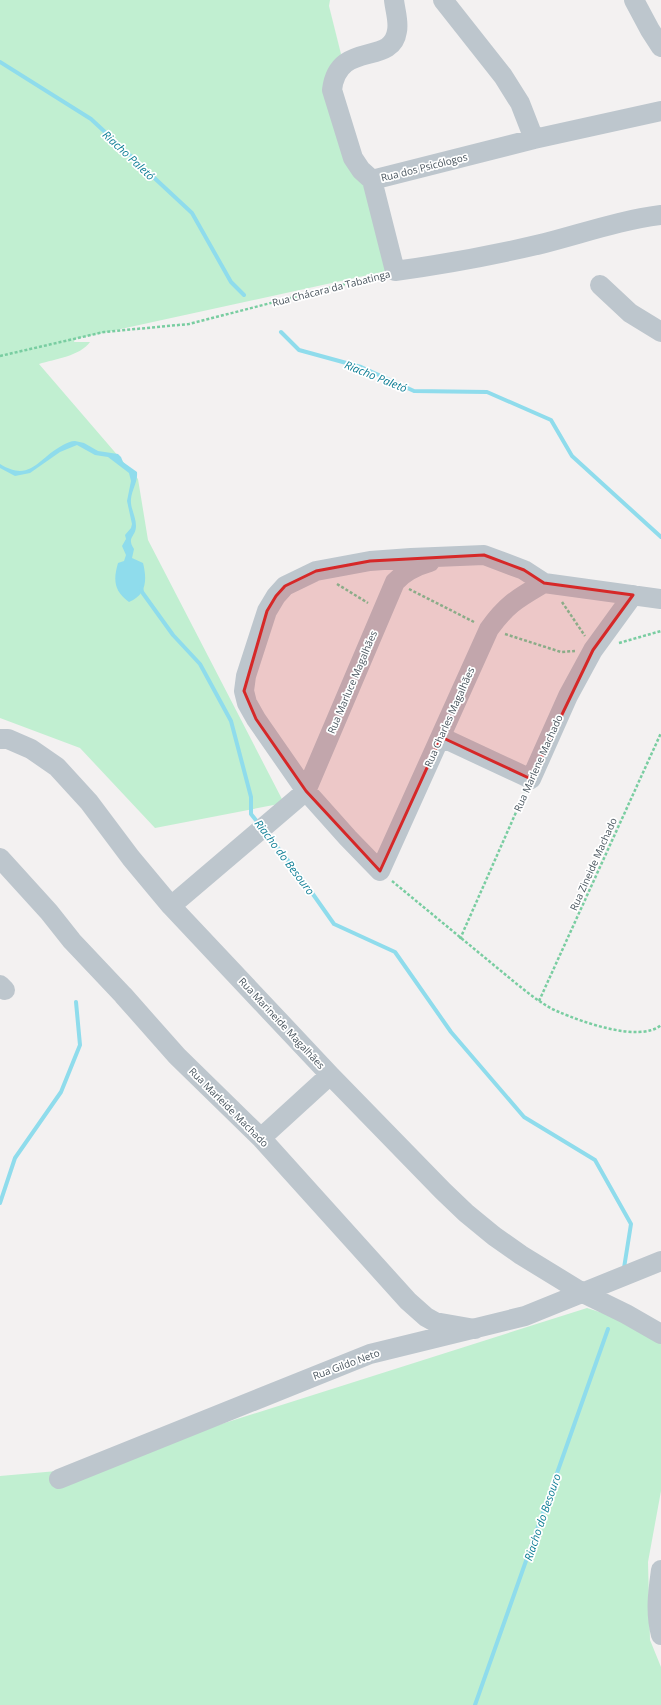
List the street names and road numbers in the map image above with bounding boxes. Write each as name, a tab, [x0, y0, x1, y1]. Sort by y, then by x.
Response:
street label: Rua dos Psicólogos	[379, 149, 469, 185]
street label: Rua Chácara da Tabatinga	[270, 267, 392, 309]
street label: Rua Marluce Magalhães	[324, 628, 380, 736]
street label: Rua Charles Magalhães	[421, 665, 477, 769]
street label: Rua Marlene Machado	[510, 712, 566, 814]
street label: Rua Zineide Machado	[566, 815, 620, 913]
street label: Rua Marineide Magalhães	[236, 974, 328, 1072]
street label: Rua Marleide Machado	[186, 1064, 272, 1150]
street label: Rua Gildo Neto	[311, 1345, 381, 1383]

